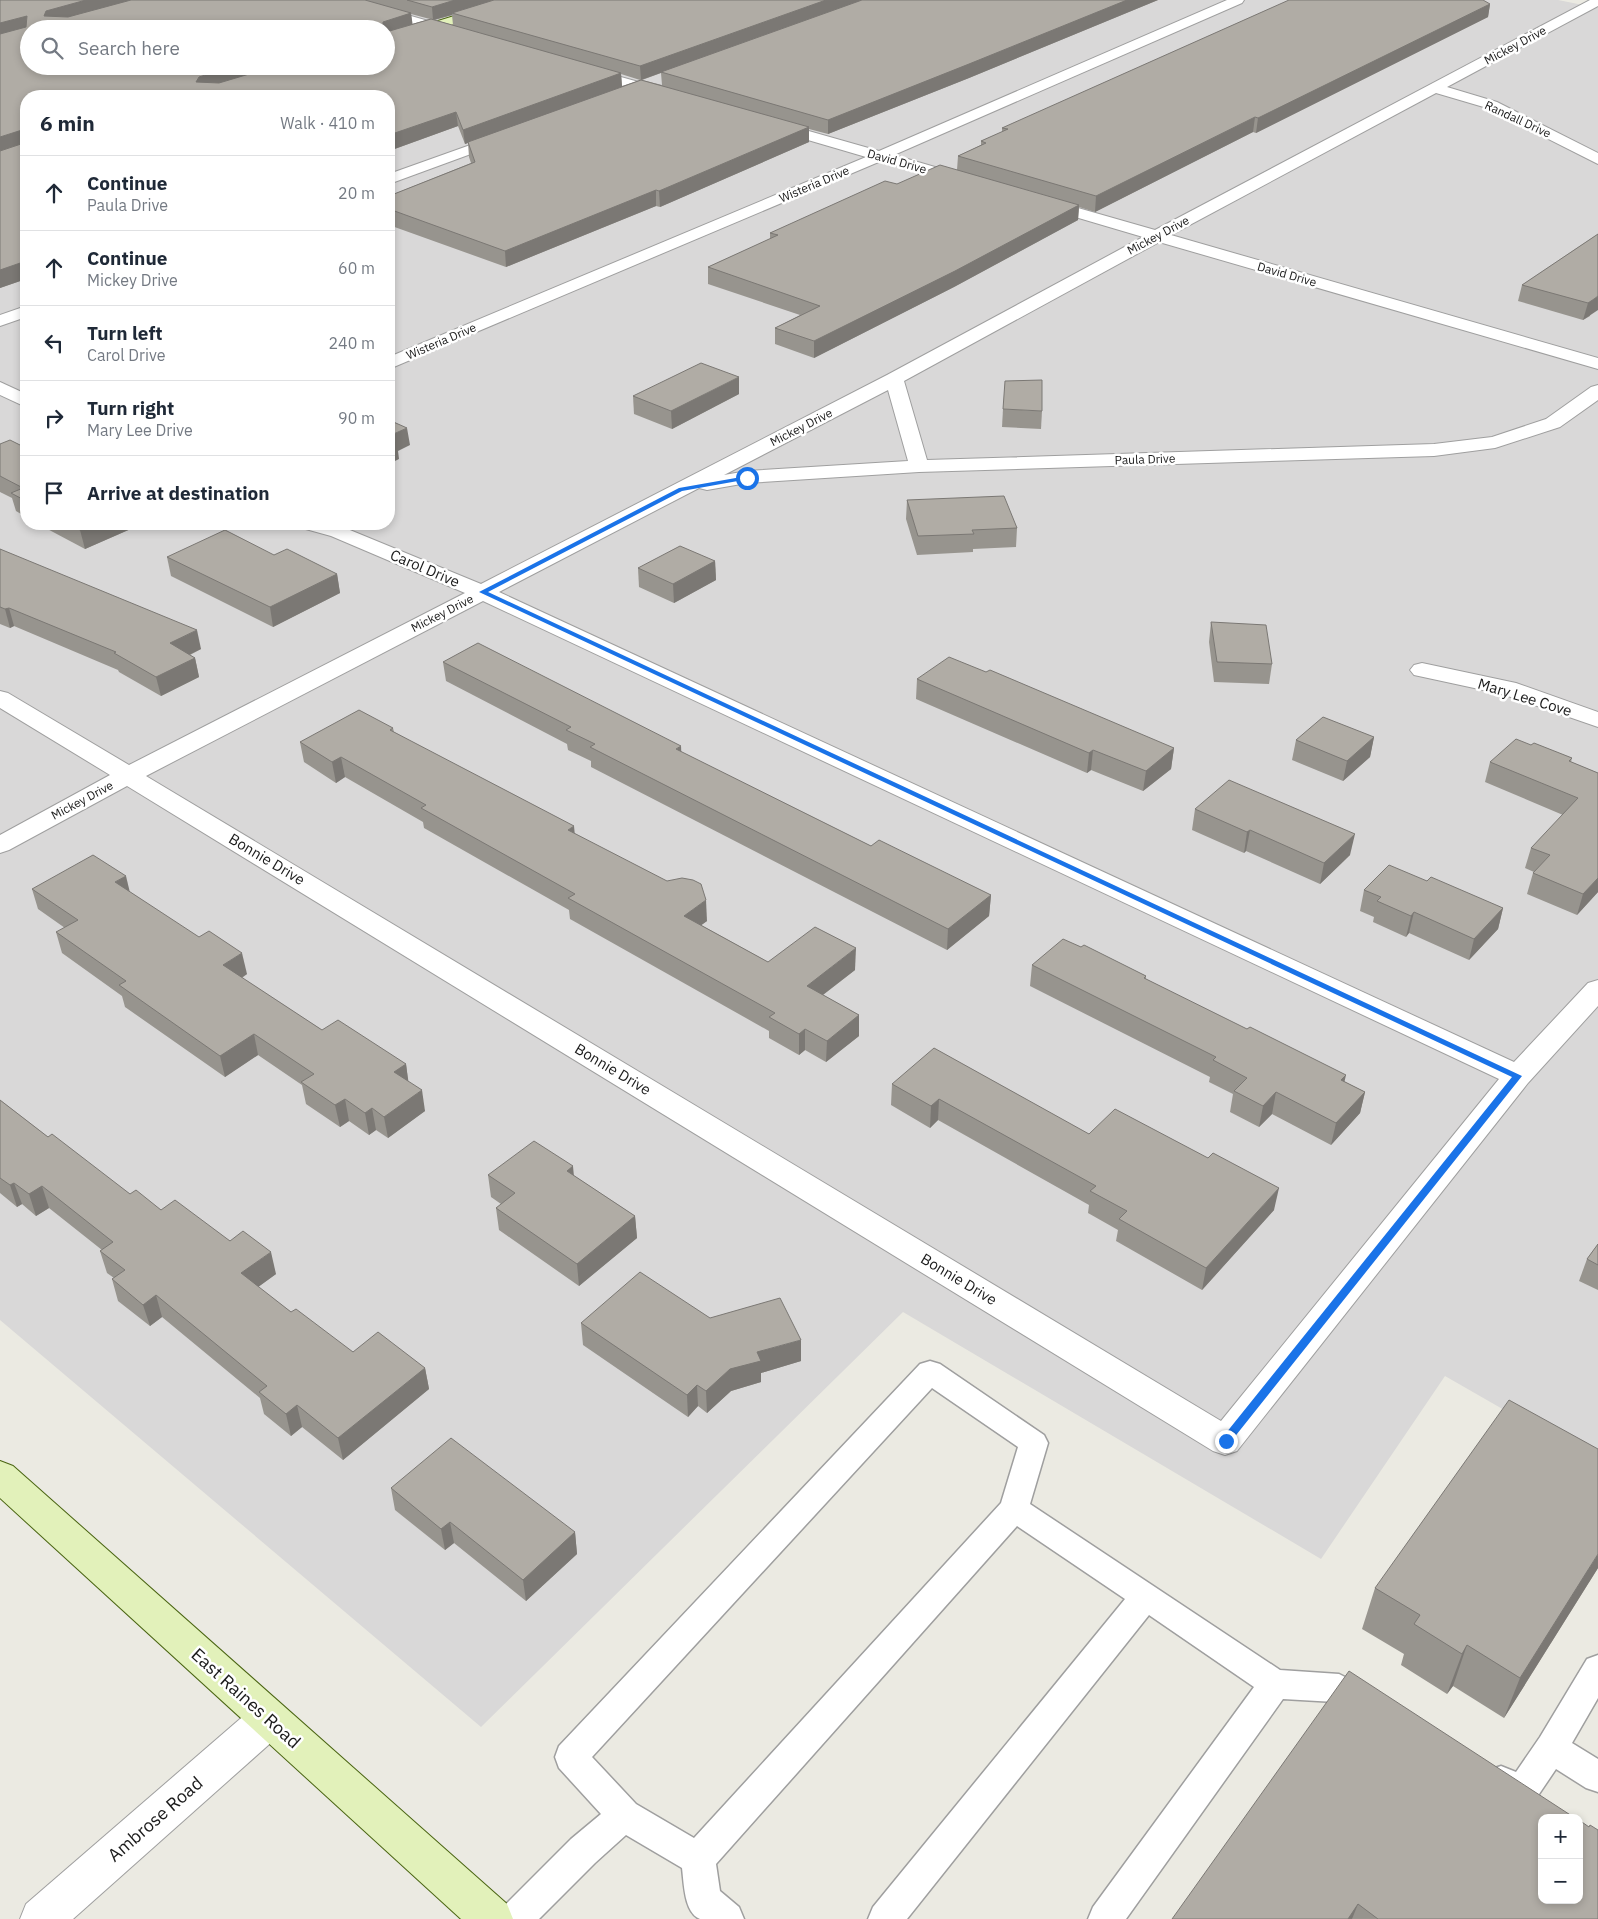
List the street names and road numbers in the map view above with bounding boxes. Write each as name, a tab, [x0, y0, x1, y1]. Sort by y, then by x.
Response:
street label: Mickey Drive	[1481, 22, 1549, 68]
street label: Randall Drive	[1483, 97, 1554, 141]
street label: David Drive	[866, 145, 929, 177]
street label: Wisteria Drive	[777, 162, 852, 205]
street label: Mickey Drive	[1124, 212, 1192, 258]
street label: David Drive	[1256, 258, 1319, 290]
street label: Wisteria Drive	[404, 319, 479, 362]
street label: Mickey Drive	[767, 405, 835, 449]
street label: Paula Drive	[1114, 450, 1176, 468]
street label: Carol Drive	[387, 545, 463, 591]
street label: Mickey Drive	[408, 591, 476, 635]
street label: Mary Lee Cove	[1476, 674, 1574, 720]
street label: Mickey Drive	[48, 777, 116, 823]
street label: Bonnie Drive	[225, 829, 309, 889]
street label: Bonnie Drive	[571, 1039, 655, 1099]
street label: Bonnie Drive	[917, 1249, 1001, 1309]
street label: East Raines Road	[187, 1643, 305, 1753]
street label: Ambrose Road	[103, 1771, 207, 1867]

